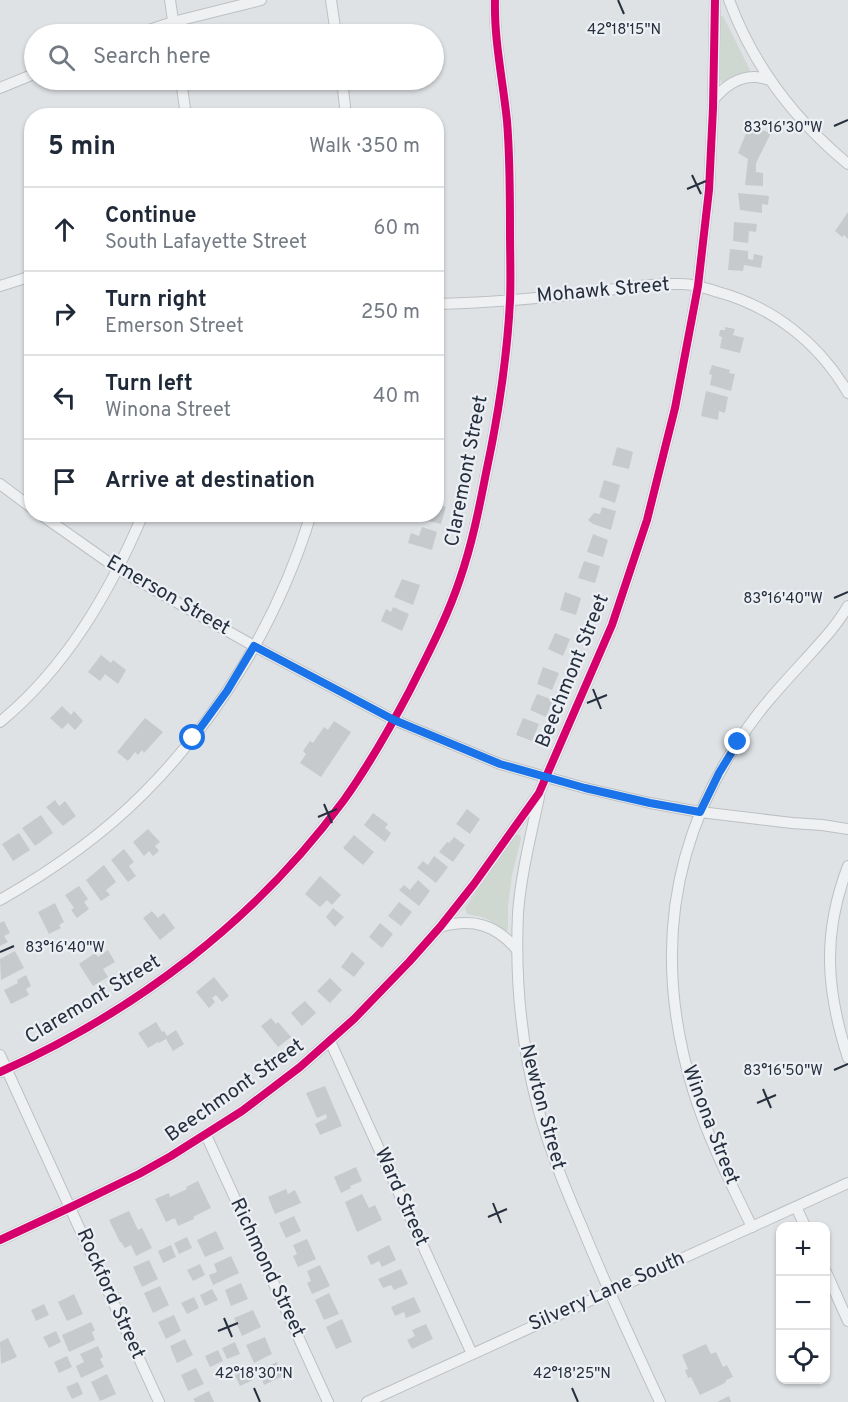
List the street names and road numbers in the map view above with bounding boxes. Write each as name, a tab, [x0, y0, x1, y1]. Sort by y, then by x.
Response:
street label: Mohawk Street	[535, 272, 671, 310]
street label: Claremont Street	[440, 393, 494, 549]
street label: Emerson Street	[101, 550, 235, 642]
street label: Beechmont Street	[530, 590, 616, 752]
street label: Claremont Street	[20, 949, 166, 1051]
street label: Beechmont Street	[161, 1033, 309, 1149]
street label: Newton Street	[513, 1041, 571, 1173]
street label: Winona Street	[675, 1061, 745, 1189]
street label: Ward Street	[368, 1144, 434, 1250]
street label: Richmond Street	[223, 1194, 311, 1342]
street label: Rockford Street	[70, 1225, 150, 1363]
street label: Silvery Lane South	[525, 1246, 689, 1338]

